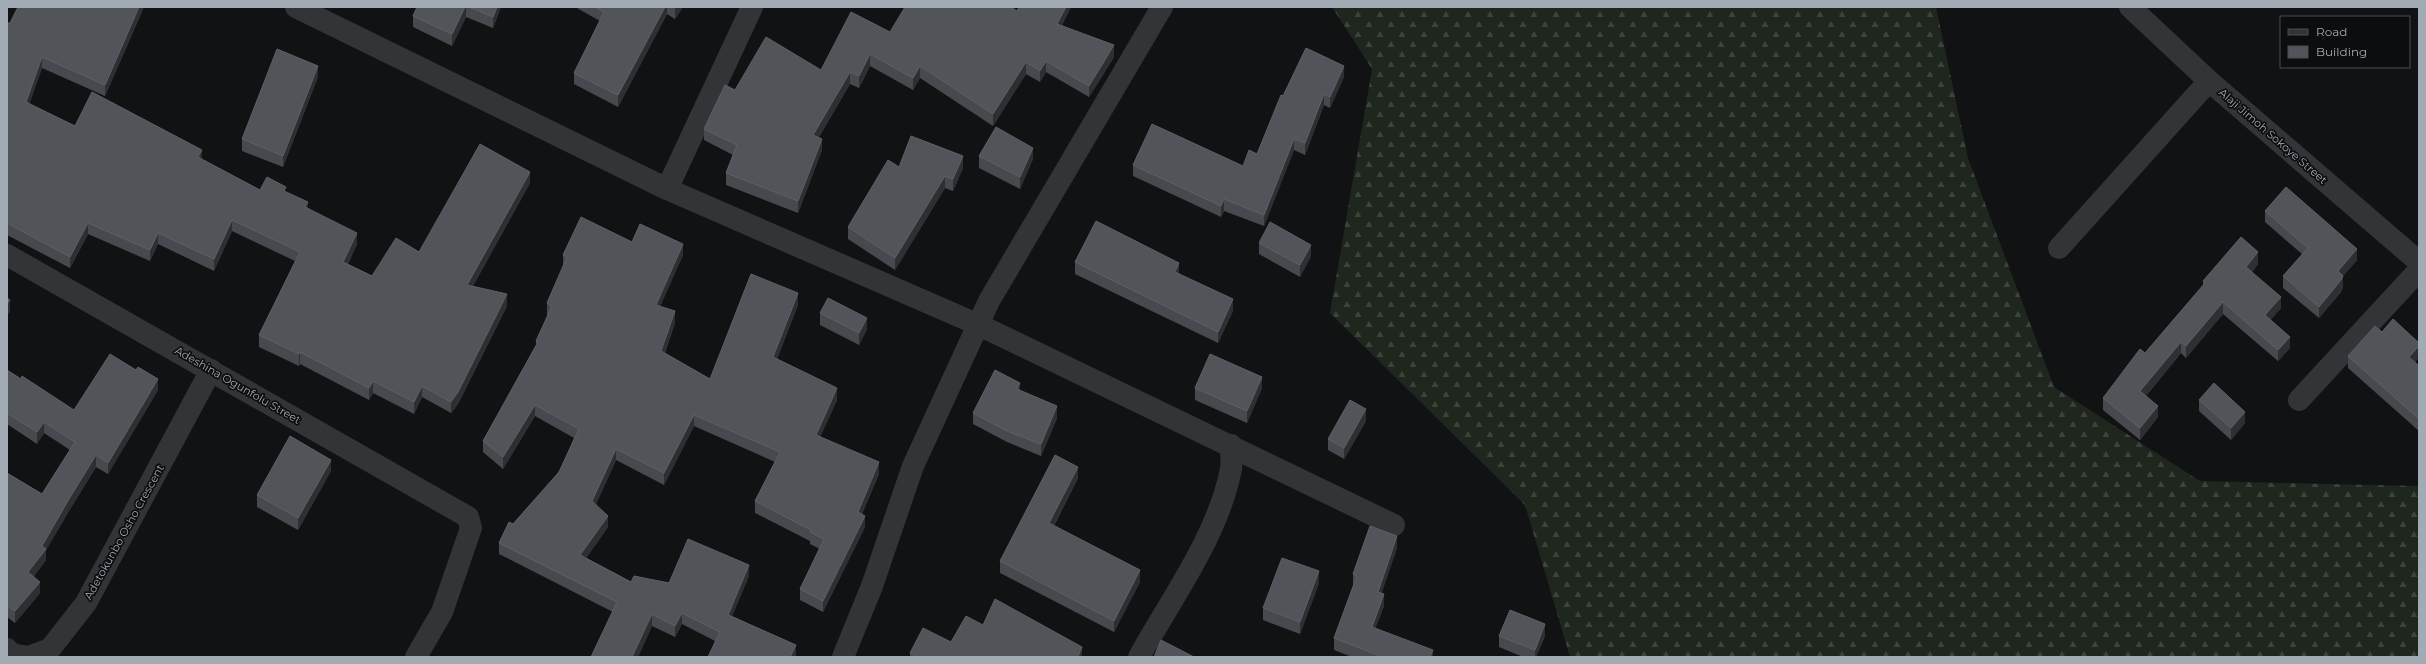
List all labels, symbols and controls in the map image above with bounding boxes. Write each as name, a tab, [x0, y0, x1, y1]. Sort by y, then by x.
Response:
legend	[2280, 16, 2410, 68]
text: Road	[2316, 24, 2347, 39]
text: Building	[2316, 44, 2367, 59]
street label: Alaji Jimoh Sokoye Street	[2216, 85, 2330, 187]
street label: Adeshina Ogunfolu Street	[173, 343, 304, 427]
street label: Adetokunbo Osho Crescent	[81, 462, 167, 602]

